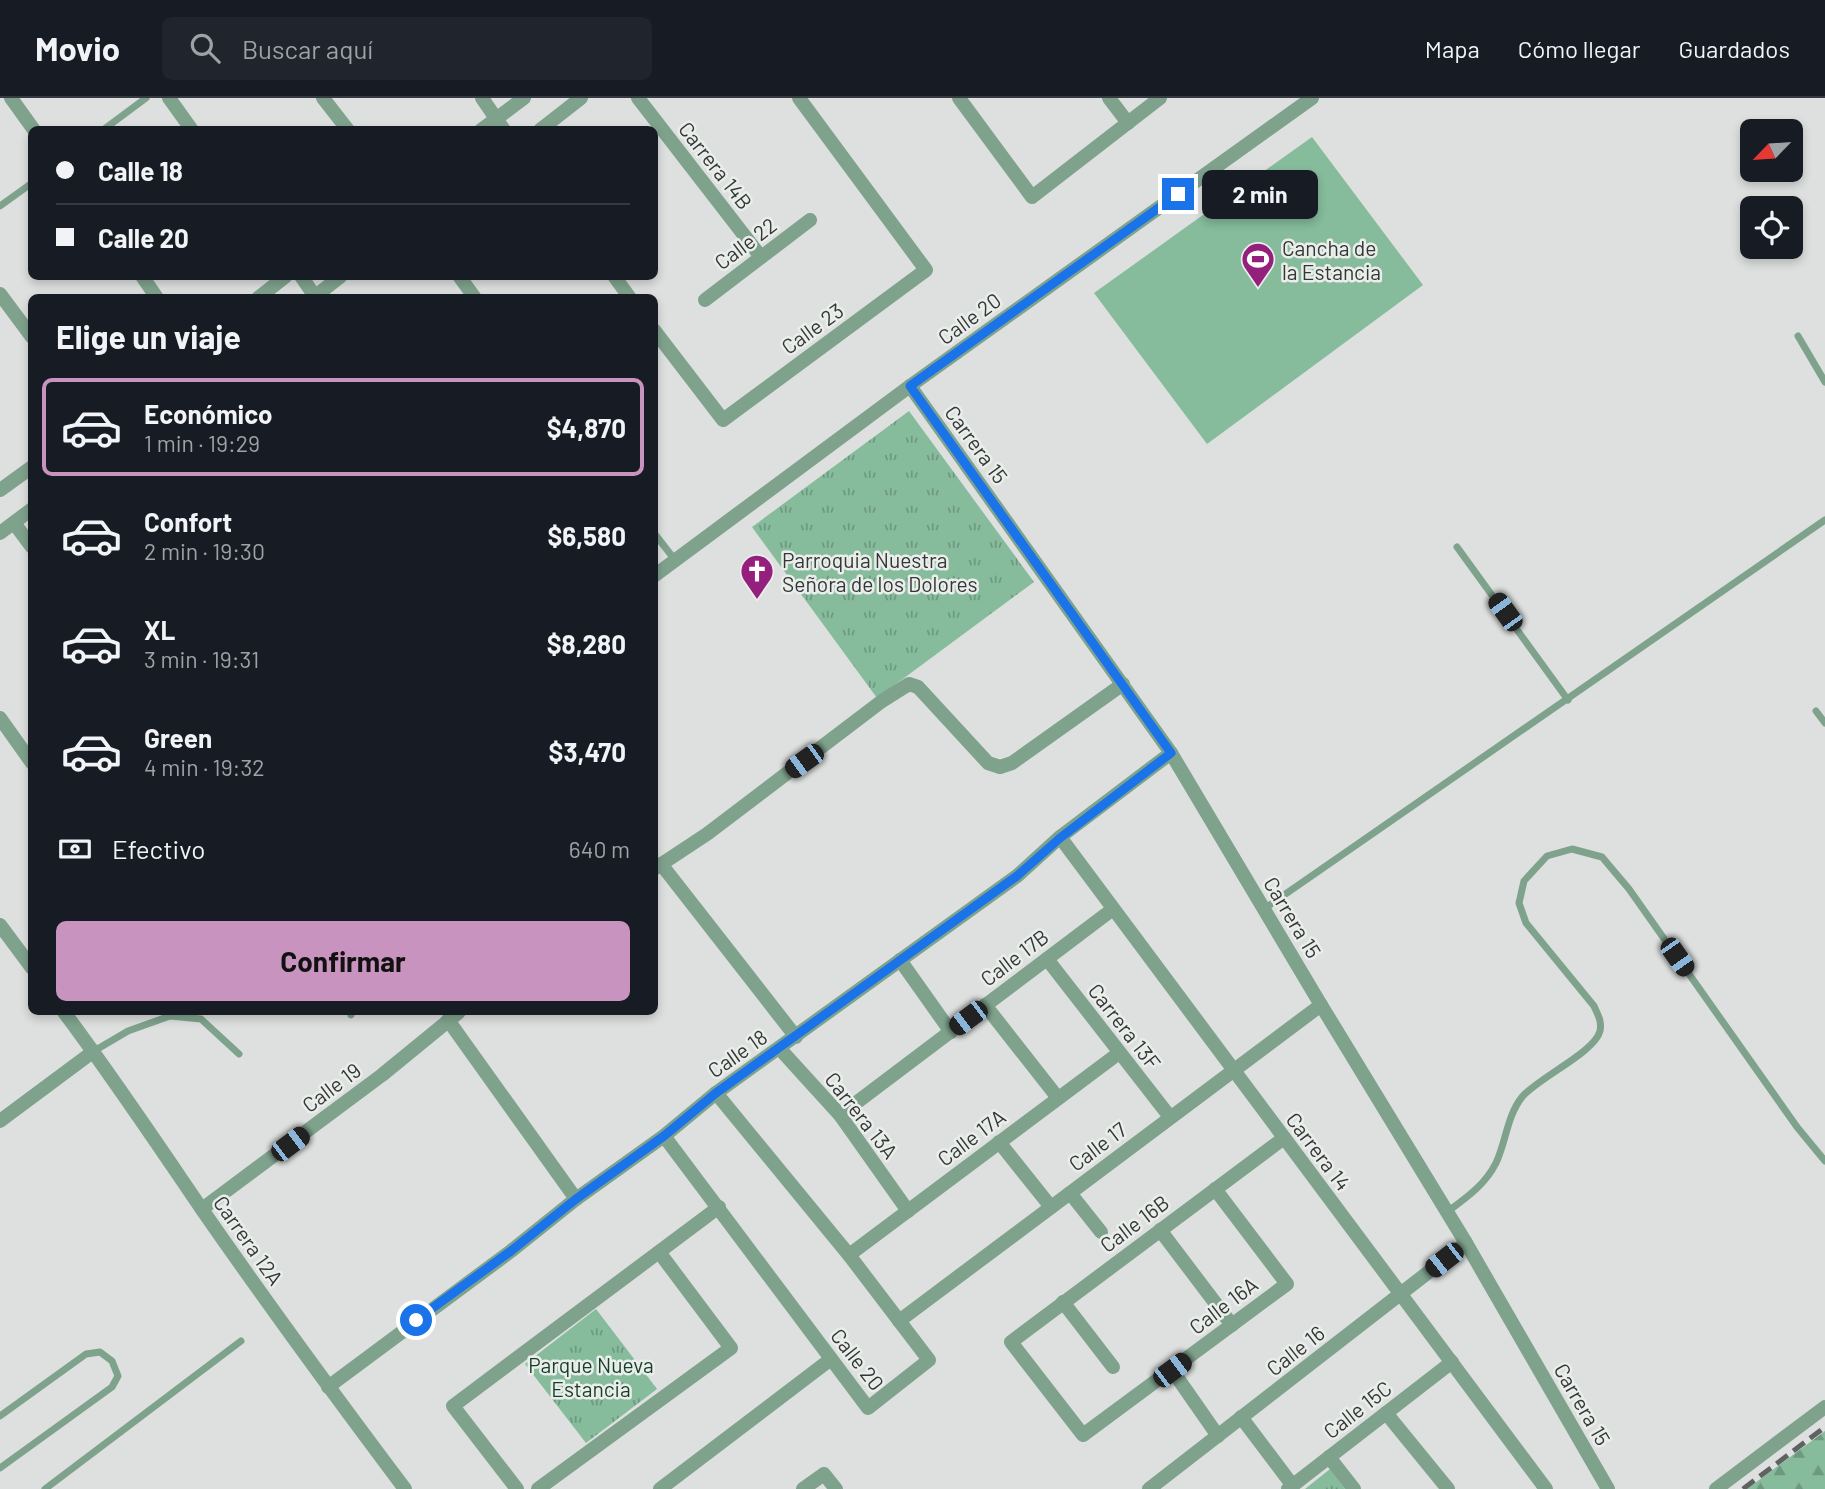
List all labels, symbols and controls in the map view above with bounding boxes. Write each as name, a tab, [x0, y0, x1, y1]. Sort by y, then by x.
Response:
search box	[162, 17, 652, 80]
text: Movio	[35, 28, 120, 68]
icon: search	[186, 29, 224, 67]
text: Buscar aquí	[242, 33, 373, 64]
text: Mapa	[1425, 34, 1480, 63]
text: Cómo llegar	[1518, 34, 1640, 63]
text: Guardados	[1678, 34, 1790, 63]
street label: Carrera 14B	[674, 116, 758, 214]
north arrow	[1740, 119, 1802, 182]
map controls	[1740, 119, 1803, 259]
text: Calle 18	[98, 155, 183, 186]
callout: 2 min	[1202, 170, 1318, 218]
route end	[1162, 178, 1194, 210]
text: 2 min	[1232, 180, 1288, 208]
button: locate	[1740, 196, 1803, 259]
street label: Calle 22	[709, 212, 781, 274]
text: Calle 20	[98, 222, 189, 253]
place label: Cancha de la Estancia	[1282, 235, 1381, 284]
sports icon: Cancha de la Estancia	[1239, 240, 1277, 289]
street label: Calle 20	[933, 287, 1005, 349]
street label: Calle 23	[776, 297, 848, 359]
text: Elige un viaje	[56, 317, 241, 355]
icon: car	[60, 396, 123, 459]
text: Económico	[144, 398, 273, 429]
street label: Carrera 15	[940, 400, 1014, 488]
text: $4,870	[547, 412, 626, 443]
text: 1 min · 19:29	[144, 429, 260, 457]
icon: car	[60, 504, 123, 567]
text: Confort	[144, 506, 232, 537]
text: $6,580	[547, 520, 626, 551]
text: 2 min · 19:30	[144, 537, 265, 565]
place label: Parroquia Nuestra Señora de los Dolores	[782, 547, 978, 596]
church icon: Parroquia Nuestra Señora de los Dolores	[738, 552, 776, 601]
car	[1485, 589, 1526, 635]
icon: car	[60, 612, 123, 675]
text: XL	[144, 614, 175, 645]
text: $8,280	[547, 628, 626, 659]
text: 3 min · 19:31	[144, 645, 259, 673]
icon: car	[60, 720, 123, 783]
text: Green	[144, 722, 212, 753]
text: $3,470	[549, 736, 626, 767]
car	[781, 740, 828, 782]
text: 4 min · 19:32	[144, 753, 265, 781]
icon: cash	[56, 830, 94, 868]
text: Efectivo	[112, 833, 205, 864]
text: 640 m	[569, 835, 630, 863]
street label: Carrera 15	[1259, 872, 1327, 962]
button: Confirmar	[56, 921, 630, 1001]
street label: Calle 17B	[975, 923, 1053, 991]
car	[1657, 934, 1698, 980]
street label: Carrera 13F	[1084, 978, 1166, 1074]
car	[945, 997, 992, 1039]
street label: Calle 18	[703, 1024, 771, 1082]
street label: Calle 19	[297, 1057, 365, 1117]
street label: Carrera 13A	[820, 1067, 904, 1164]
street label: Calle 17A	[932, 1103, 1010, 1171]
street label: Carrera 14	[1282, 1107, 1356, 1195]
street label: Calle 17	[1063, 1116, 1131, 1176]
car	[267, 1123, 314, 1165]
street label: Calle 16B	[1095, 1189, 1173, 1257]
street label: Carrera 12A	[209, 1190, 289, 1290]
car	[1421, 1239, 1468, 1281]
street label: Calle 16A	[1184, 1271, 1262, 1339]
route start	[400, 1304, 432, 1336]
street label: Calle 16	[1261, 1320, 1329, 1380]
street label: Calle 20	[826, 1323, 890, 1395]
car	[1149, 1349, 1196, 1391]
park label: Parque Nueva Estancia	[528, 1352, 654, 1401]
street label: Carrera 15	[1550, 1359, 1616, 1449]
street label: Calle 15C	[1318, 1375, 1396, 1443]

